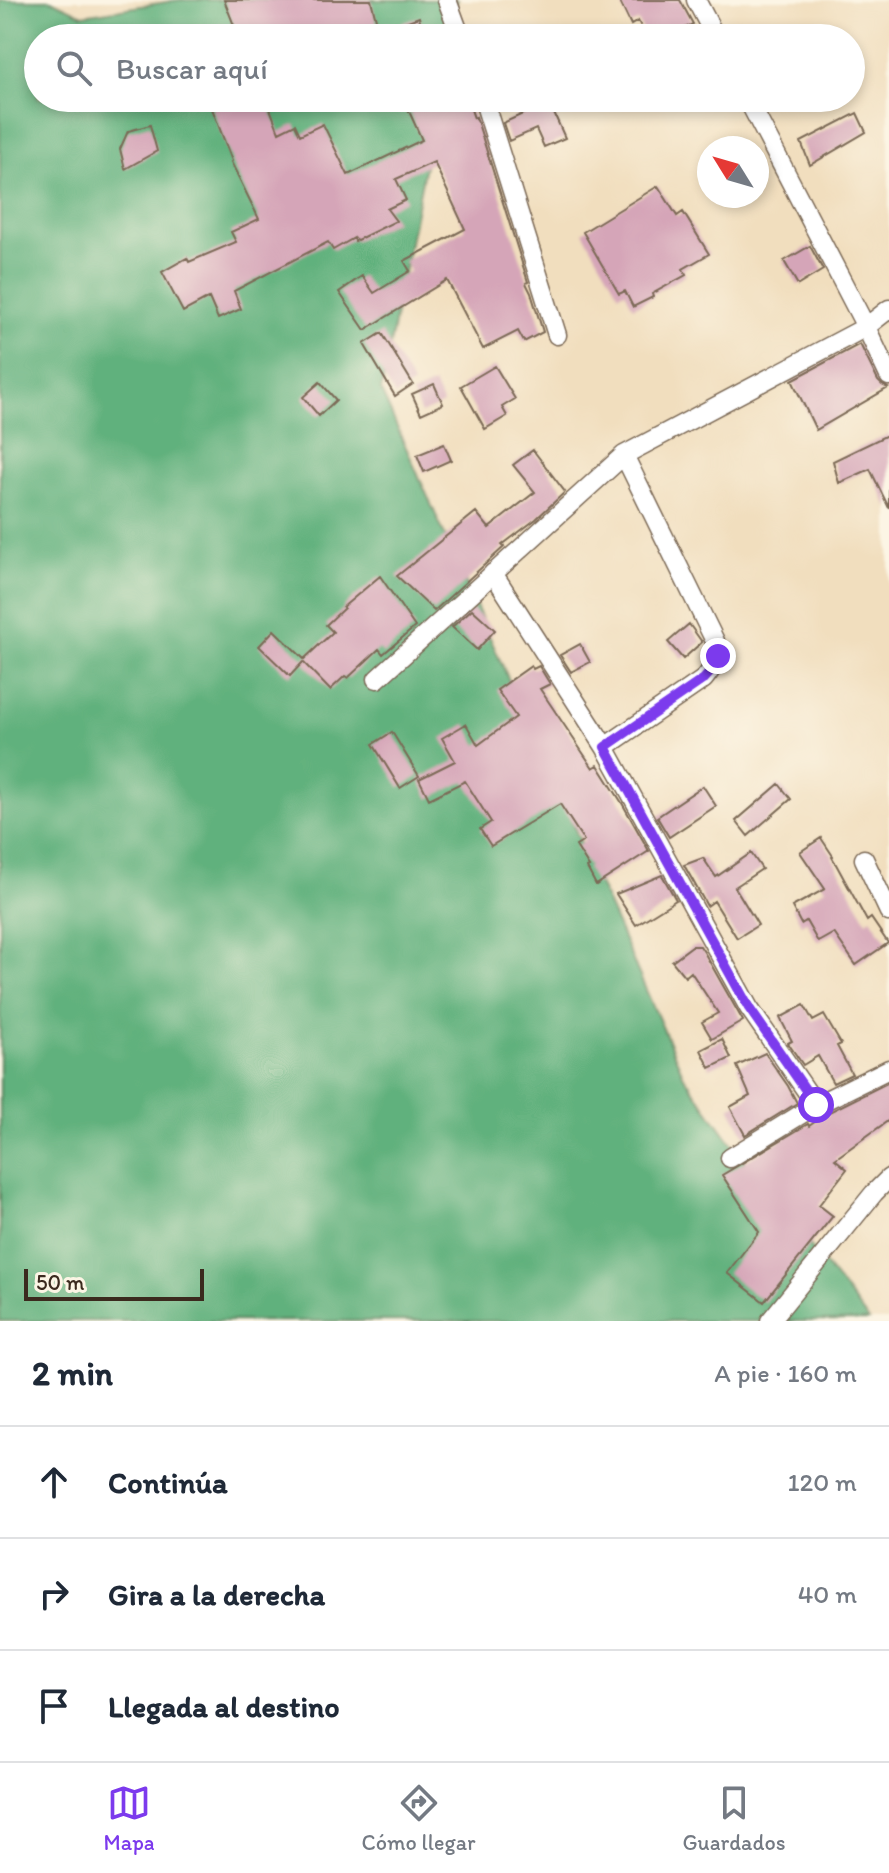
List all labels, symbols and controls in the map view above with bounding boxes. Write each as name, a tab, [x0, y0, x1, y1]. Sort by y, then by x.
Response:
search box	[24, 24, 865, 112]
icon: search	[52, 46, 96, 90]
text: Buscar aquí	[116, 50, 268, 87]
north arrow	[697, 136, 769, 208]
route end	[700, 638, 736, 674]
route start	[798, 1087, 834, 1123]
scale bar	[24, 1265, 204, 1301]
text: 50 m	[36, 1269, 85, 1296]
text: 2 min	[32, 1353, 113, 1394]
text: A pie · 160 m	[714, 1357, 857, 1389]
icon: ahead	[32, 1460, 76, 1504]
text: Continúa	[108, 1464, 228, 1501]
text: 120 m	[788, 1466, 857, 1498]
icon: right	[32, 1572, 76, 1616]
text: Gira a la derecha	[108, 1576, 325, 1613]
text: 40 m	[798, 1578, 857, 1610]
icon: arrive	[32, 1684, 76, 1728]
text: Llegada al destino	[108, 1688, 340, 1725]
tab: Mapa	[103, 1781, 155, 1856]
tab: Cómo llegar	[362, 1781, 476, 1856]
tab: Guardados	[682, 1781, 786, 1856]

